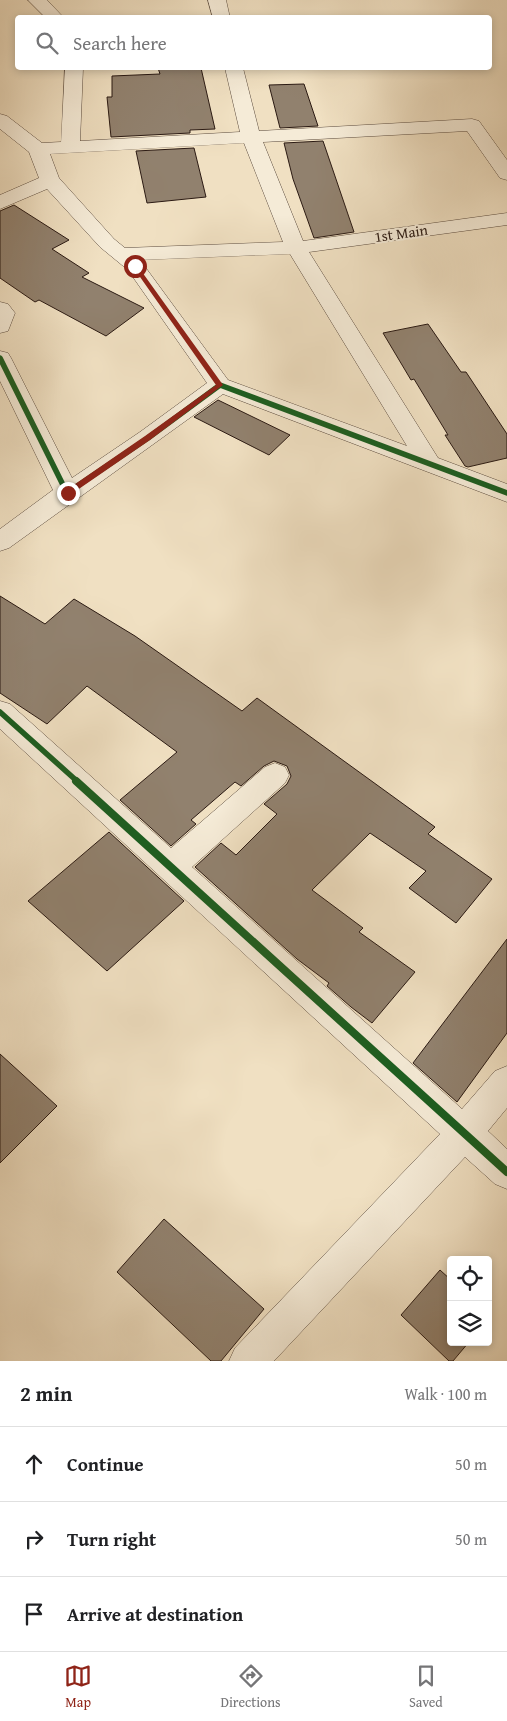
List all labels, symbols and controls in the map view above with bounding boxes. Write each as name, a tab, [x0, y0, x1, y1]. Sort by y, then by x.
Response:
search box	[15, 15, 492, 70]
icon: search	[33, 29, 61, 57]
text: Search here	[73, 29, 167, 57]
street label: 1st Main	[373, 219, 430, 247]
route start	[124, 255, 147, 278]
route end	[57, 482, 80, 505]
map controls	[447, 1256, 492, 1346]
button: locate	[447, 1256, 492, 1301]
button: layers	[447, 1301, 492, 1346]
text: 2 min	[20, 1378, 72, 1409]
text: Walk · 100 m	[404, 1382, 487, 1406]
icon: ahead	[20, 1450, 48, 1478]
text: Continue	[67, 1450, 144, 1478]
text: 50 m	[455, 1452, 487, 1476]
icon: right	[20, 1525, 48, 1553]
text: Turn right	[67, 1525, 156, 1553]
text: 50 m	[455, 1527, 487, 1551]
icon: arrive	[20, 1600, 48, 1628]
text: Arrive at destination	[67, 1600, 243, 1628]
tab: Map	[64, 1662, 92, 1712]
tab: Directions	[220, 1662, 281, 1712]
tab: Saved	[409, 1662, 443, 1712]

